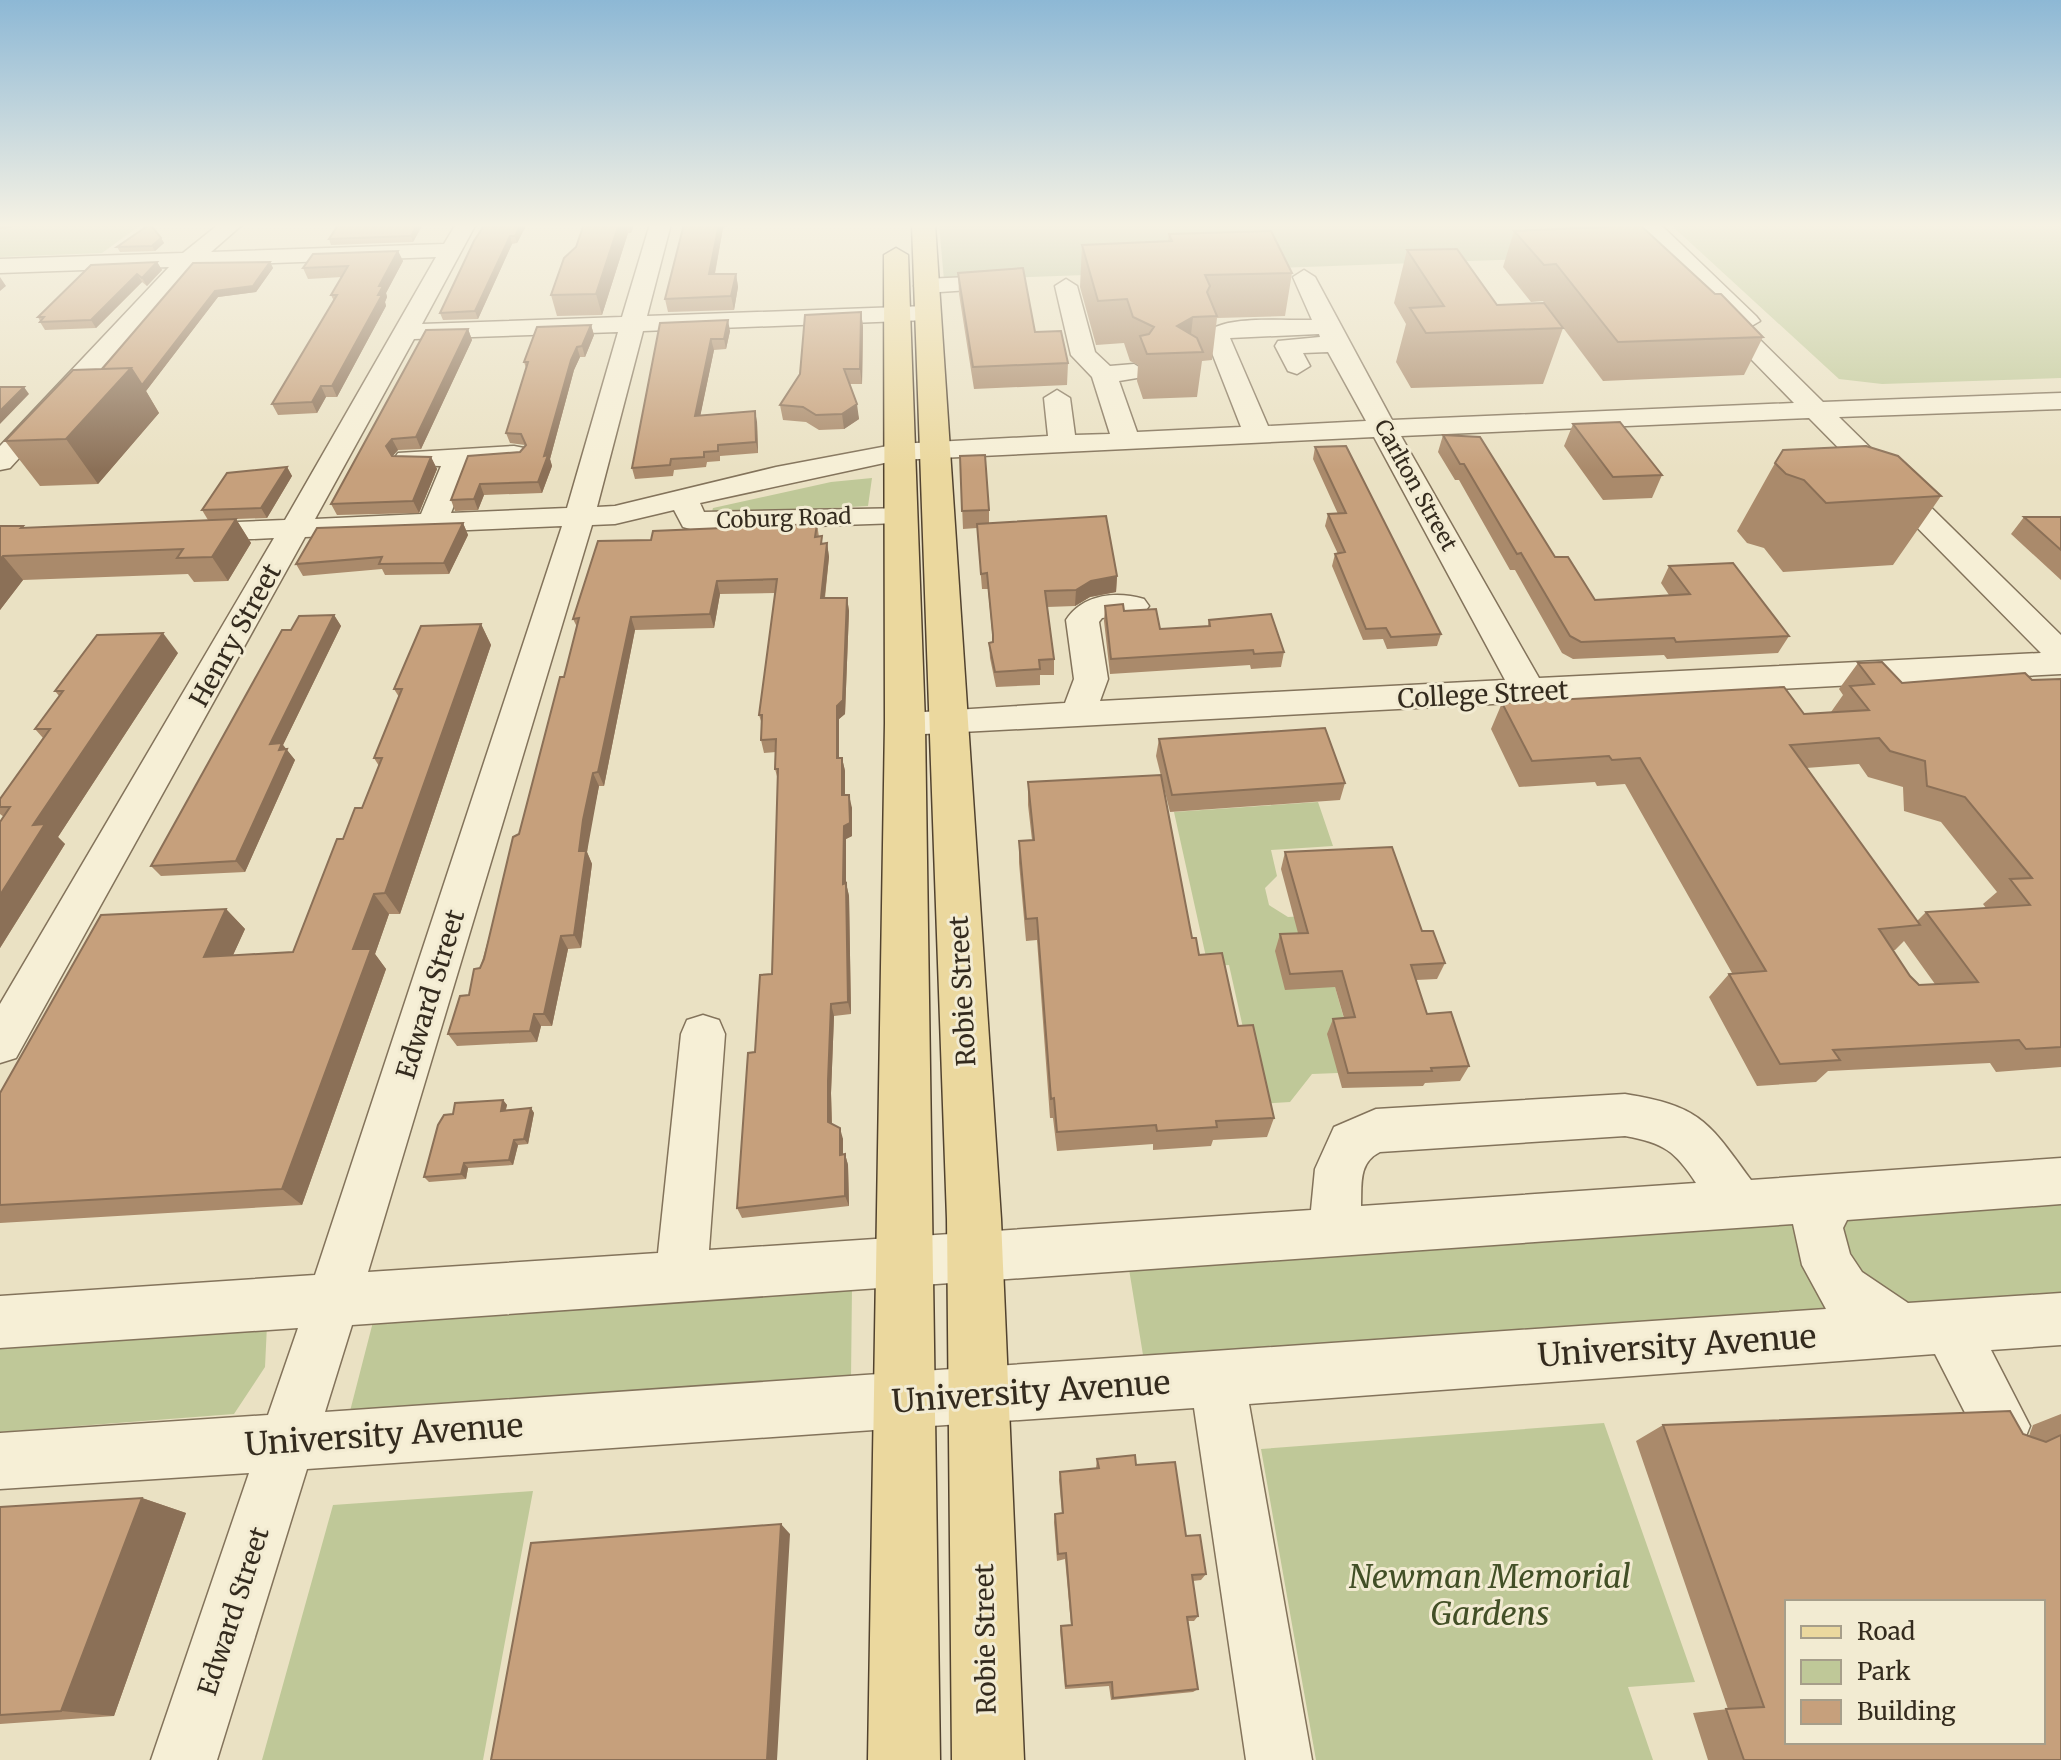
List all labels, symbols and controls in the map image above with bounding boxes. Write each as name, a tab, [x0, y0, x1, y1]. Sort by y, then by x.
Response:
street label: Carlton Street	[1368, 414, 1464, 556]
street label: Coburg Road	[716, 502, 852, 534]
street label: Henry Street	[182, 557, 288, 713]
street label: College Street	[1397, 673, 1569, 715]
street label: Edward Street	[389, 905, 471, 1083]
street label: Robie Street	[942, 915, 982, 1067]
street label: University Avenue	[1536, 1316, 1818, 1376]
street label: University Avenue	[890, 1362, 1172, 1422]
street label: University Avenue	[243, 1405, 525, 1465]
street label: Edward Street	[190, 1523, 276, 1699]
park label: Newman Memorial Gardens	[1349, 1557, 1631, 1634]
street label: Robie Street	[967, 1563, 1003, 1715]
legend	[1785, 1600, 2045, 1744]
text: Road	[1857, 1616, 1915, 1647]
text: Park	[1857, 1656, 1911, 1687]
text: Building	[1857, 1696, 1956, 1727]

